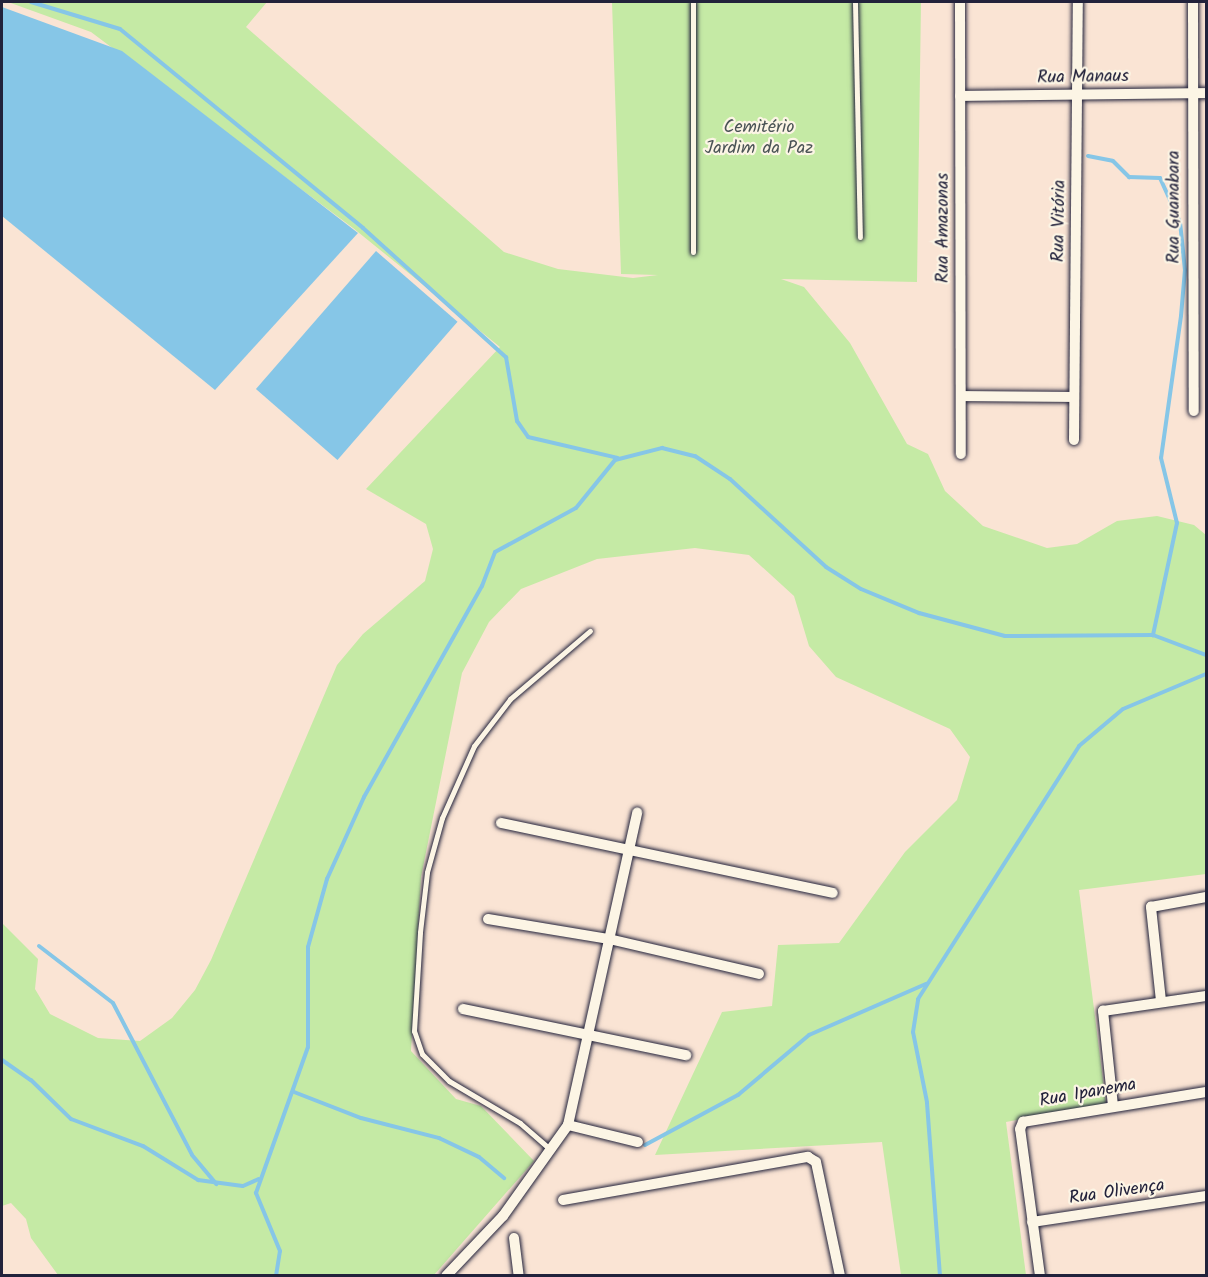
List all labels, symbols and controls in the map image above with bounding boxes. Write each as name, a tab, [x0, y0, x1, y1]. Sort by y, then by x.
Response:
street label: Rua Manaus	[1037, 66, 1129, 90]
park label: Cemitério Jardim da Paz	[705, 118, 813, 160]
street label: Rua Guanabara	[1164, 150, 1186, 264]
street label: Rua Amazonas	[933, 173, 955, 283]
street label: Rua Vitória	[1048, 180, 1072, 262]
street label: Rua Ipanema	[1038, 1075, 1138, 1113]
street label: Rua Olivença	[1068, 1176, 1166, 1210]

